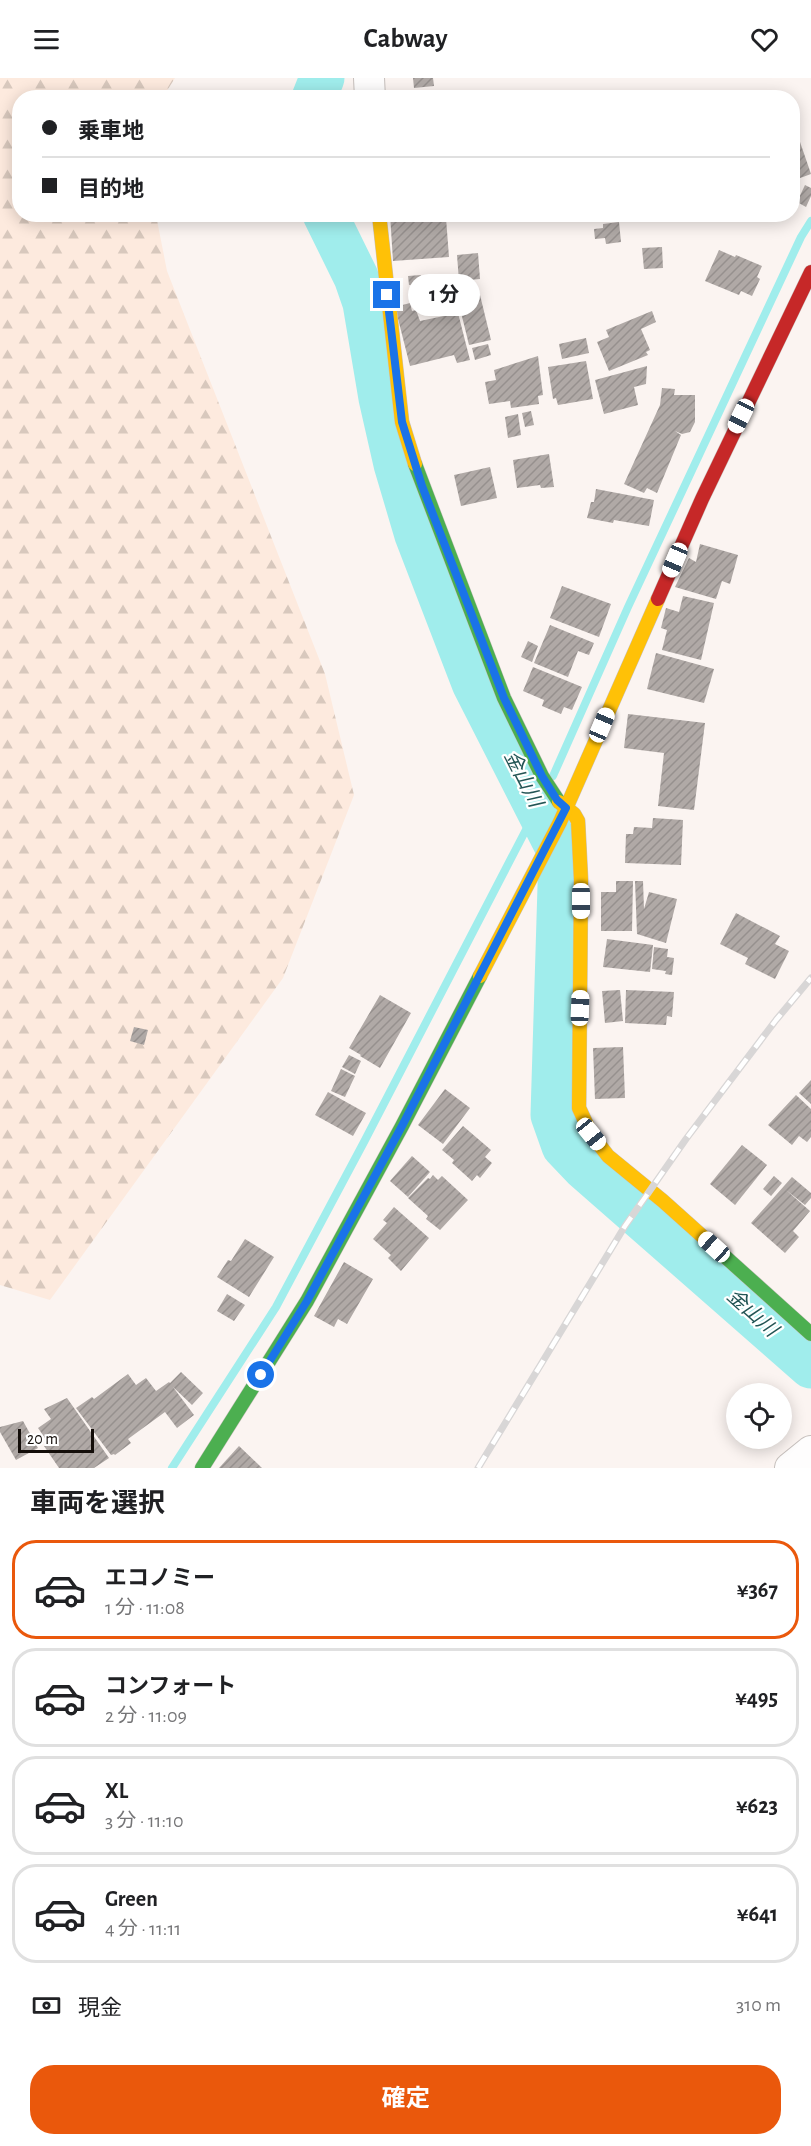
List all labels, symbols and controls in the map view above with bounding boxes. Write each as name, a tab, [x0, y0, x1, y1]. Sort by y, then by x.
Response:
icon: menu	[30, 23, 63, 56]
icon: heart	[748, 23, 781, 56]
text: Cabway	[363, 25, 448, 52]
text: 乗車地	[78, 120, 144, 142]
text: 目的地	[78, 178, 144, 200]
callout: 1 分	[408, 274, 480, 316]
route end	[373, 281, 400, 308]
text: 1 分	[429, 285, 459, 305]
car	[725, 396, 757, 436]
car	[660, 540, 690, 580]
car	[587, 705, 617, 745]
water label: 金山川	[500, 747, 547, 812]
car	[572, 883, 590, 919]
car	[570, 990, 590, 1026]
car	[573, 1114, 609, 1154]
car	[695, 1228, 733, 1266]
water label: 金山川	[723, 1285, 783, 1342]
route start	[247, 1361, 274, 1388]
map controls	[726, 1383, 792, 1449]
button: locate	[726, 1383, 792, 1449]
scale bar	[18, 1426, 94, 1454]
text: 20 m	[27, 1431, 58, 1447]
text: 車両を選択	[30, 1490, 165, 1517]
icon: car	[33, 1563, 87, 1617]
text: エコノミー	[105, 1567, 215, 1589]
text: ¥367	[737, 1579, 778, 1601]
text: 1 分 · 11:08	[105, 1598, 185, 1618]
icon: car	[33, 1671, 87, 1725]
text: コンフォート	[105, 1675, 236, 1697]
text: ¥495	[735, 1687, 778, 1709]
text: 2 分 · 11:09	[105, 1706, 187, 1726]
icon: car	[33, 1779, 87, 1833]
text: XL	[105, 1780, 128, 1802]
text: ¥623	[736, 1795, 778, 1817]
text: 3 分 · 11:10	[105, 1811, 184, 1831]
icon: car	[33, 1887, 87, 1941]
text: Green	[105, 1888, 158, 1910]
text: ¥641	[737, 1903, 778, 1925]
text: 4 分 · 11:11	[105, 1919, 181, 1939]
icon: cash	[30, 1989, 63, 2022]
text: 310 m	[736, 1995, 781, 2015]
text: 現金	[78, 1997, 122, 2019]
button: 確定	[30, 2065, 781, 2134]

